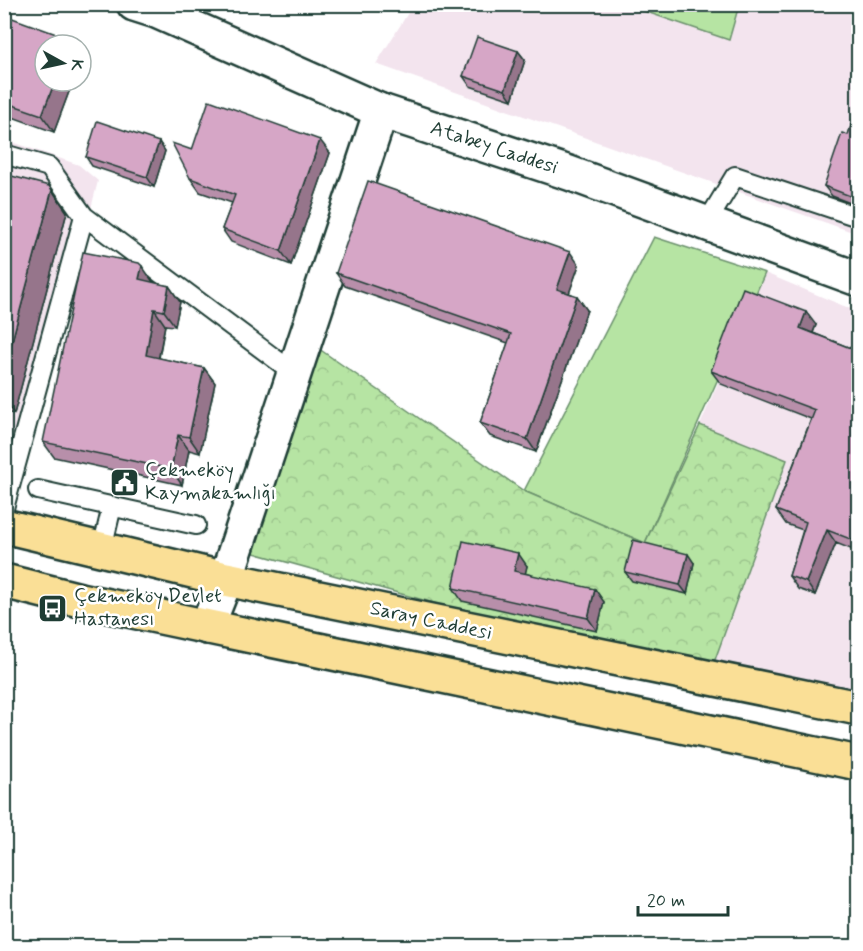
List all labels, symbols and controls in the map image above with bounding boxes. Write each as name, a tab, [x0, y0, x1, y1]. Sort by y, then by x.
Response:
north arrow	[33, 33, 93, 93]
text: K	[65, 58, 88, 73]
street label: Atabey Caddesi	[427, 115, 561, 181]
place label: Çekmeköy Kaymakamlığı	[145, 457, 276, 507]
public building icon: Çekmeköy Kaymakamlığı	[108, 466, 140, 498]
place label: Çekmeköy Devlet Hastanesı	[74, 583, 222, 633]
bus stop icon: Çekmeköy Devlet Hastanesı	[37, 592, 69, 624]
street label: Saray Caddesi	[368, 595, 494, 647]
scale bar	[638, 879, 728, 917]
text: 20 m	[647, 889, 685, 913]

